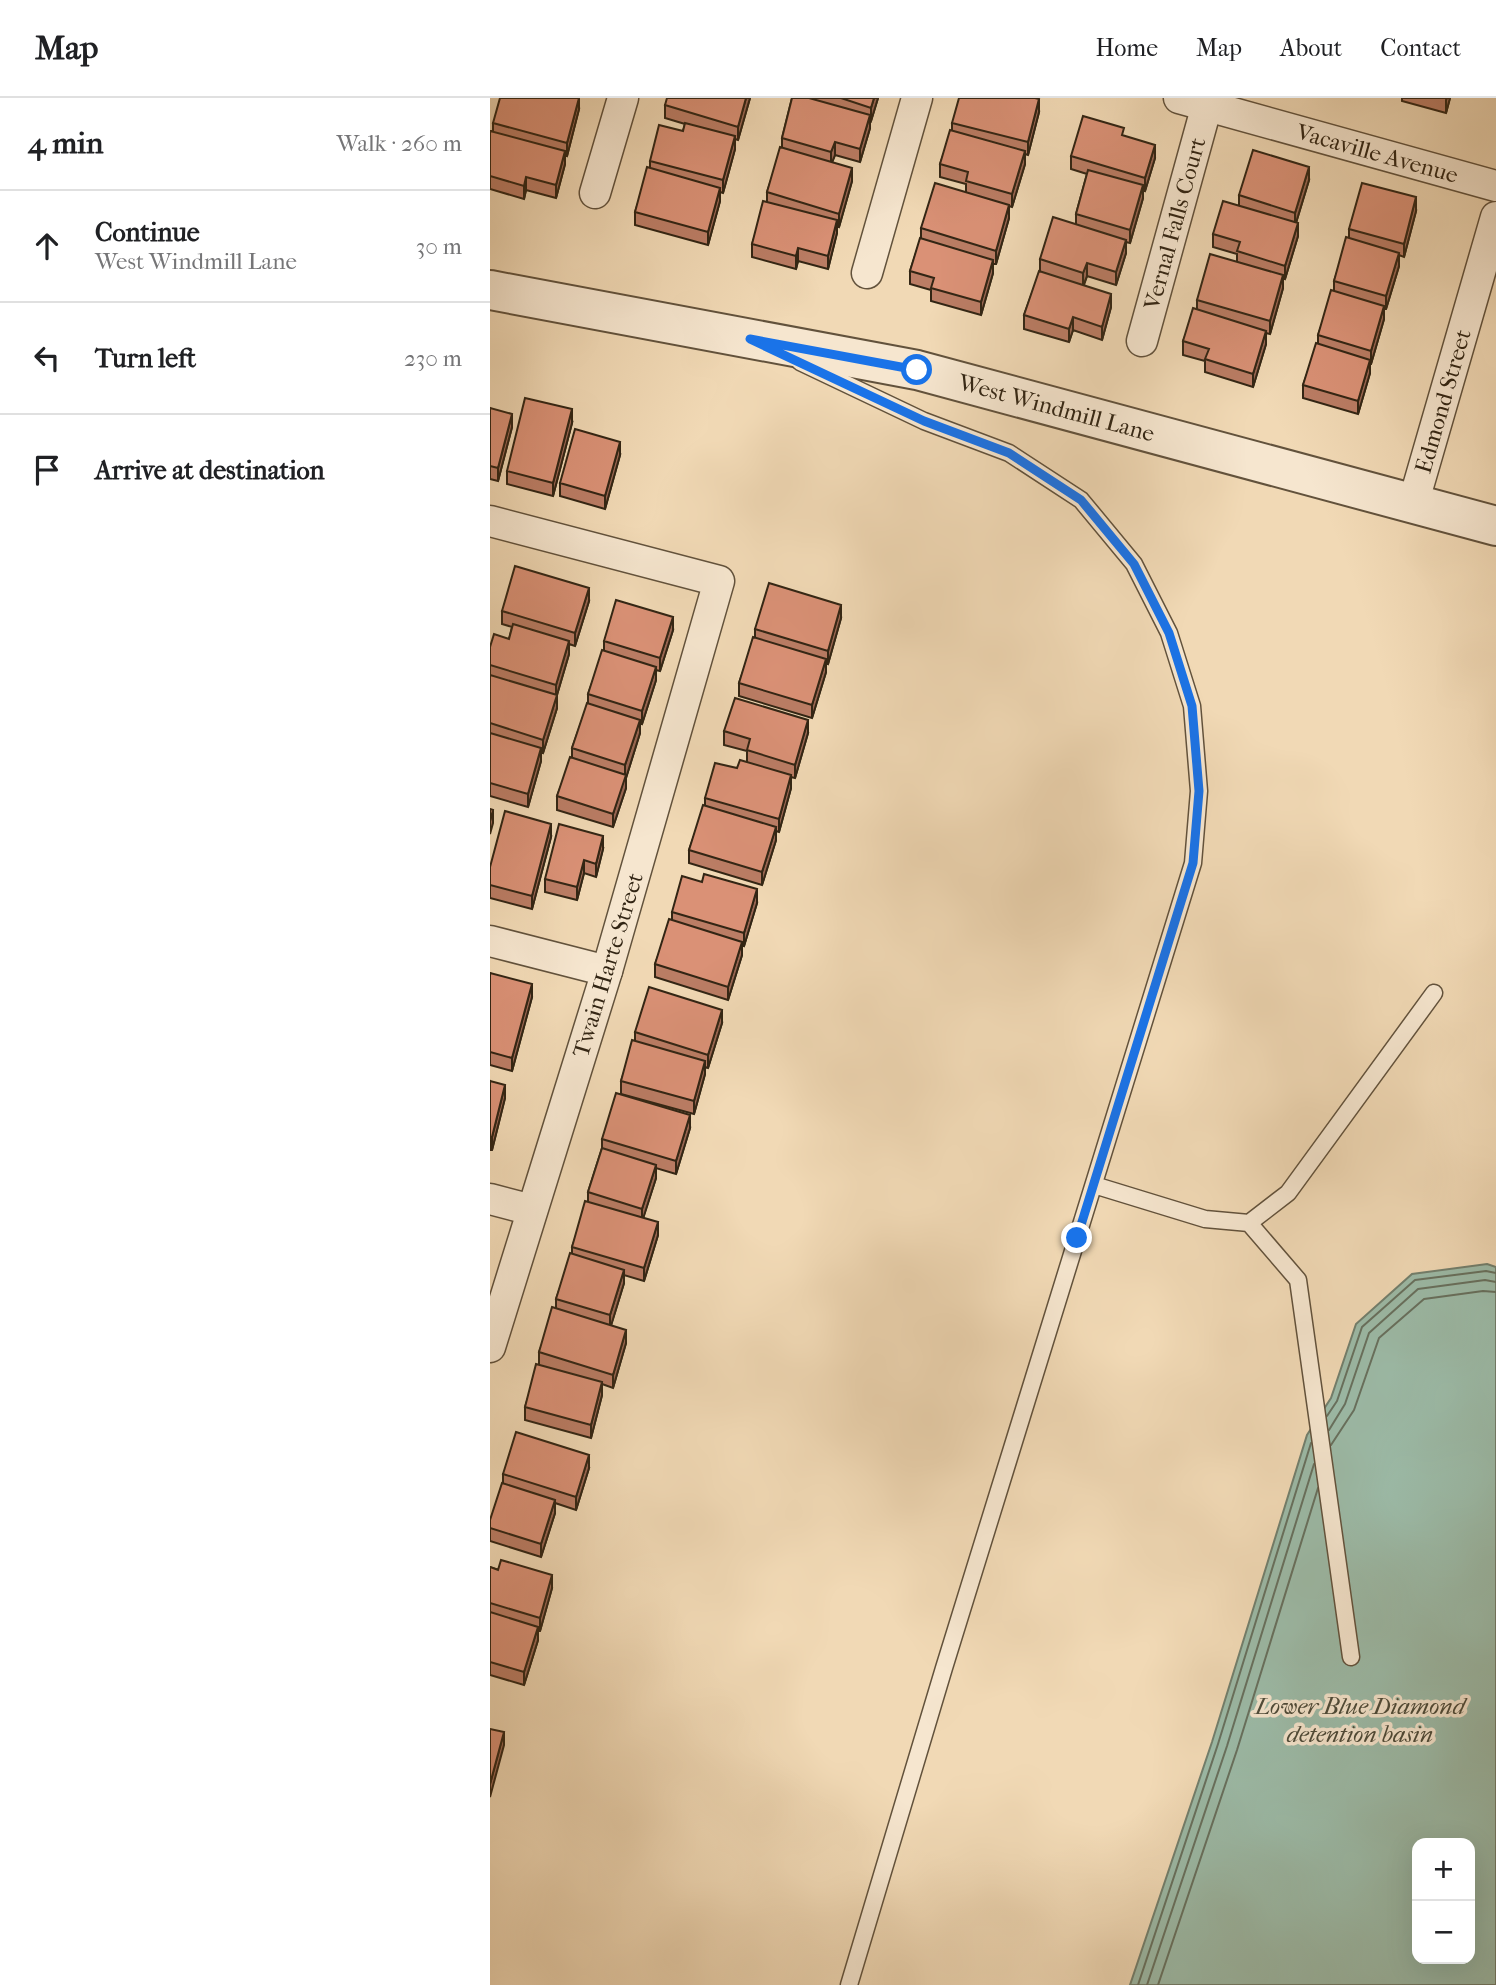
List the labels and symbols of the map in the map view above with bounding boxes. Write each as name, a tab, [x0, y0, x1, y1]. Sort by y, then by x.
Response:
street label: Vacaville Avenue	[1293, 118, 1461, 188]
street label: Vernal Falls Court	[1138, 134, 1211, 313]
street label: Edmond Street	[1409, 326, 1476, 476]
route start	[901, 354, 932, 385]
street label: West Windmill Lane	[955, 368, 1158, 447]
street label: Twain Harte Street	[567, 869, 649, 1061]
route end	[1061, 1222, 1092, 1253]
water label: Lower Blue Diamond detention basin	[1253, 1692, 1468, 1748]

